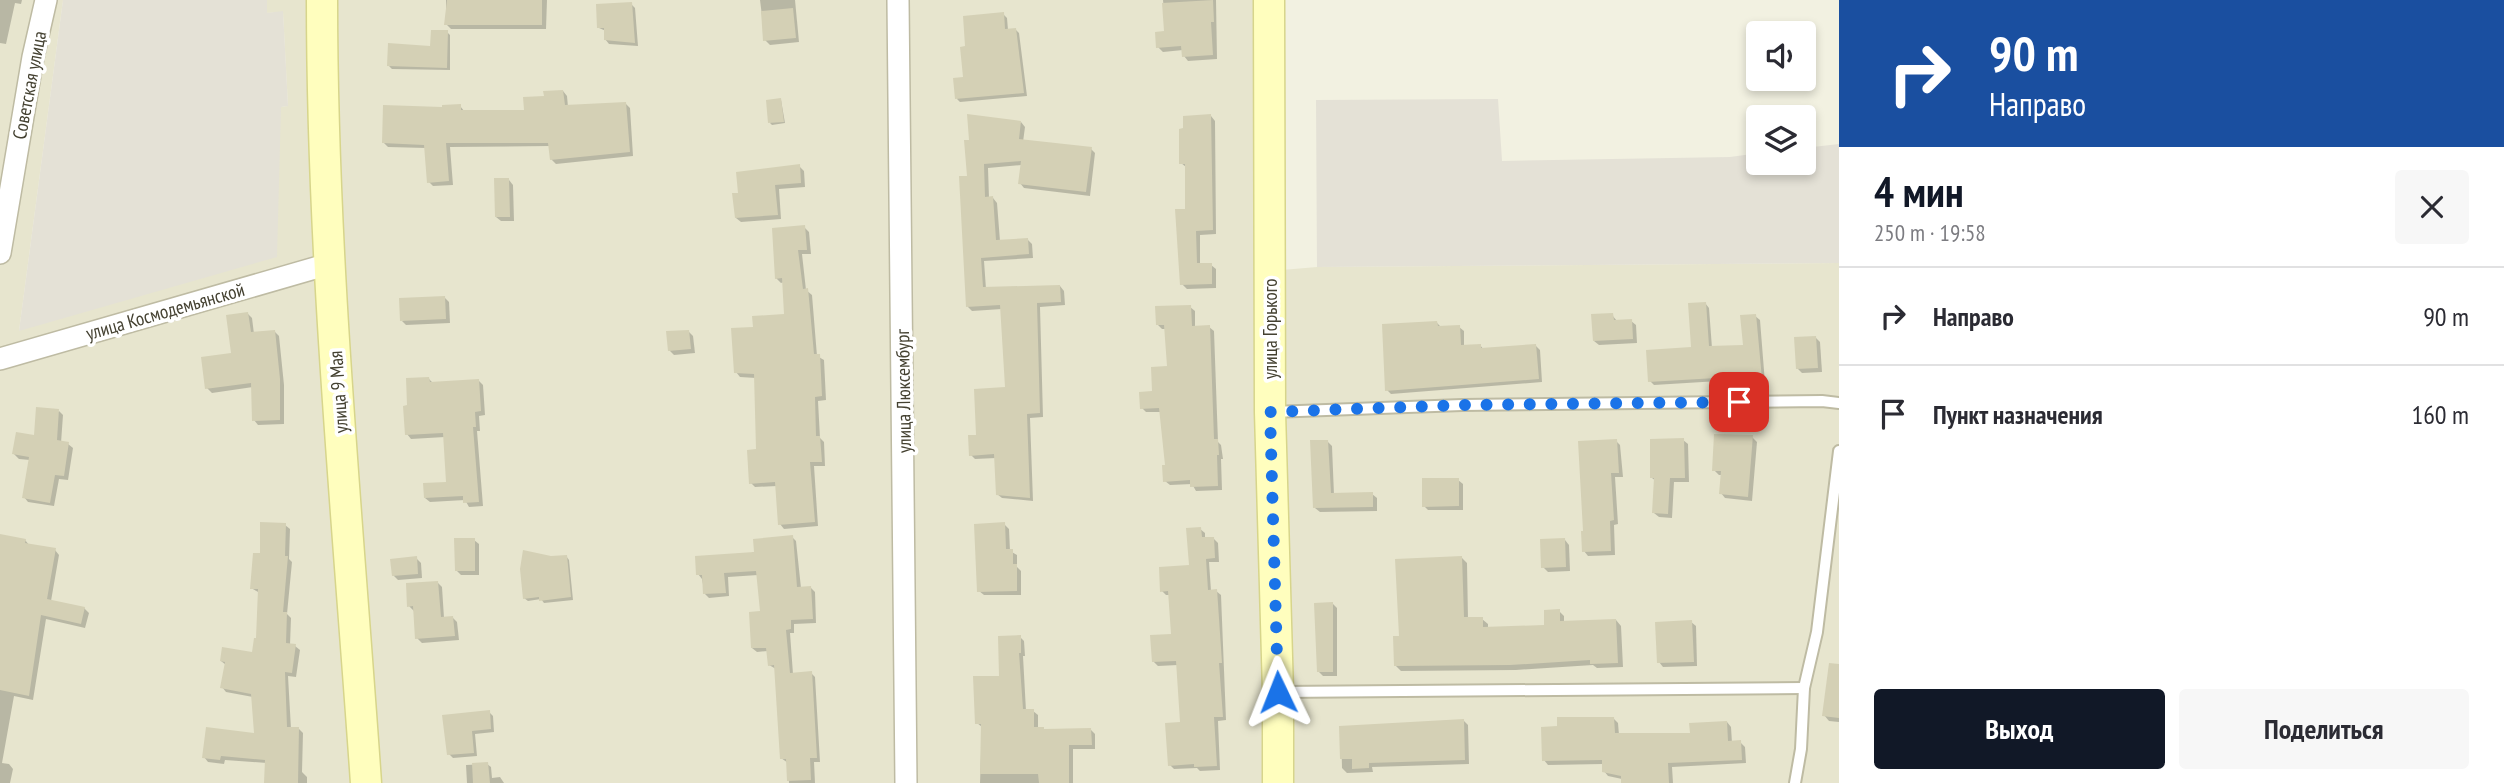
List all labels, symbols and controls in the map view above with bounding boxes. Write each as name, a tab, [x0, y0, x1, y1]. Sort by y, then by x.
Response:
map controls	[1746, 21, 1816, 175]
button: sound	[1746, 21, 1816, 91]
text: 90 m	[1989, 21, 2078, 85]
icon: right	[1874, 28, 1965, 119]
street label: Советская улица	[7, 29, 51, 141]
text: Направо	[1989, 83, 2086, 125]
button: layers	[1746, 105, 1816, 175]
text: 4 мин	[1874, 164, 1964, 219]
button: close	[2395, 170, 2469, 244]
text: 250 m · 19:58	[1874, 218, 1986, 247]
street label: улица Космодемьянской	[83, 277, 247, 345]
street label: улица Горького	[1258, 279, 1282, 379]
icon: right	[1874, 297, 1912, 335]
text: Направо	[1933, 300, 2014, 333]
text: 90 m	[2423, 300, 2469, 333]
street label: улица Люксембург	[890, 328, 916, 453]
street label: улица 9 Мая	[323, 350, 353, 434]
pin	[1709, 372, 1769, 432]
icon: arrive	[1720, 383, 1758, 421]
icon: arrive	[1874, 395, 1912, 433]
text: Пункт назначения	[1933, 398, 2103, 431]
text: 160 m	[2411, 398, 2469, 431]
position arrow	[1241, 655, 1315, 729]
button: Выход	[1874, 689, 2165, 769]
button: Поделиться	[2179, 689, 2469, 769]

